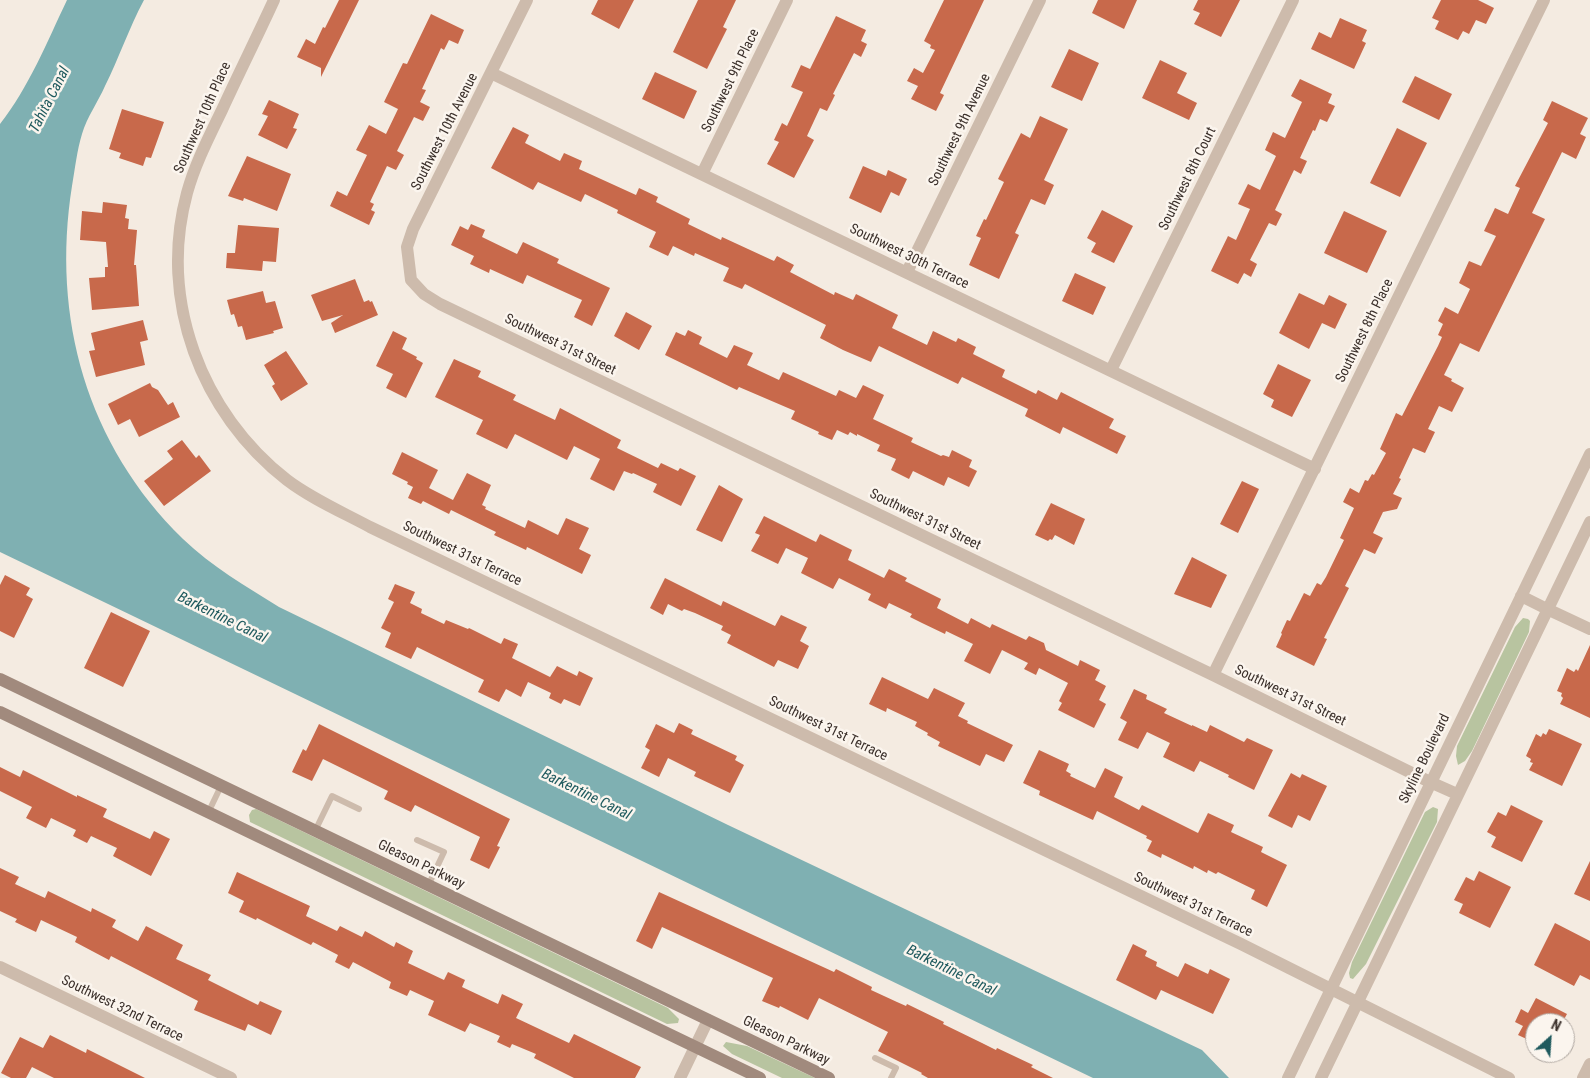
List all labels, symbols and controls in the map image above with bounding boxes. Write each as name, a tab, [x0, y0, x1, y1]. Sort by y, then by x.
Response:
street label: Southwest 9th Place	[699, 26, 763, 136]
street label: Southwest 10th Place	[171, 60, 235, 176]
water label: Tahita Canal	[26, 64, 74, 136]
street label: Southwest 10th Avenue	[408, 70, 482, 194]
street label: Southwest 9th Avenue	[926, 71, 994, 189]
street label: Southwest 8th Court	[1156, 125, 1220, 233]
street label: Southwest 30th Terrace	[847, 221, 971, 293]
street label: Southwest 8th Place	[1333, 276, 1397, 386]
street label: Southwest 31st Street	[502, 311, 618, 379]
street label: Southwest 31st Street	[867, 486, 983, 554]
street label: Southwest 31st Terrace	[400, 518, 524, 590]
water label: Barkentine Canal	[174, 589, 270, 647]
street label: Southwest 31st Street	[1232, 662, 1348, 730]
street label: Southwest 31st Terrace	[766, 693, 890, 765]
street label: Skyline Boulevard	[1396, 712, 1454, 806]
water label: Barkentine Canal	[538, 766, 634, 824]
street label: Gleason Parkway	[375, 837, 467, 893]
street label: Southwest 31st Terrace	[1131, 869, 1255, 941]
water label: Barkentine Canal	[903, 942, 999, 1000]
street label: Southwest 32nd Terrace	[58, 972, 186, 1046]
street label: Gleason Parkway	[740, 1013, 832, 1069]
north arrow	[1525, 1013, 1575, 1063]
text: N	[1549, 1016, 1563, 1034]

